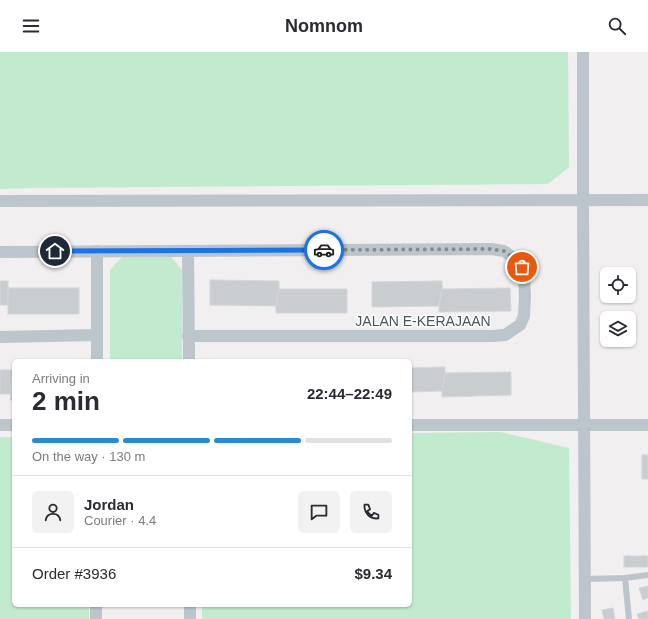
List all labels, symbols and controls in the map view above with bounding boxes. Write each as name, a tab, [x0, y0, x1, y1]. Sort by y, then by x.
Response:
icon: menu	[20, 15, 42, 37]
icon: search	[606, 15, 628, 37]
text: Nomnom	[285, 16, 363, 36]
courier	[304, 230, 344, 270]
pin	[38, 234, 72, 268]
icon: car	[313, 239, 335, 261]
icon: home	[44, 240, 66, 262]
pin	[505, 250, 539, 284]
icon: bag	[511, 256, 533, 278]
map controls	[600, 267, 636, 347]
button: locate	[600, 267, 636, 303]
button: layers	[600, 311, 636, 347]
street label: JALAN E-KERAJAAN	[355, 313, 491, 329]
text: Arriving in	[32, 371, 90, 386]
text: 22:44–22:49	[307, 385, 392, 402]
text: 2 min	[32, 386, 100, 416]
text: On the way · 130 m	[32, 449, 145, 464]
button: person	[32, 491, 74, 533]
button: chat	[298, 491, 340, 533]
button: phone	[350, 491, 392, 533]
text: Jordan	[84, 496, 134, 513]
text: Courier · 4.4	[84, 513, 156, 528]
text: Order #3936	[32, 565, 116, 582]
text: $9.34	[354, 565, 392, 582]

